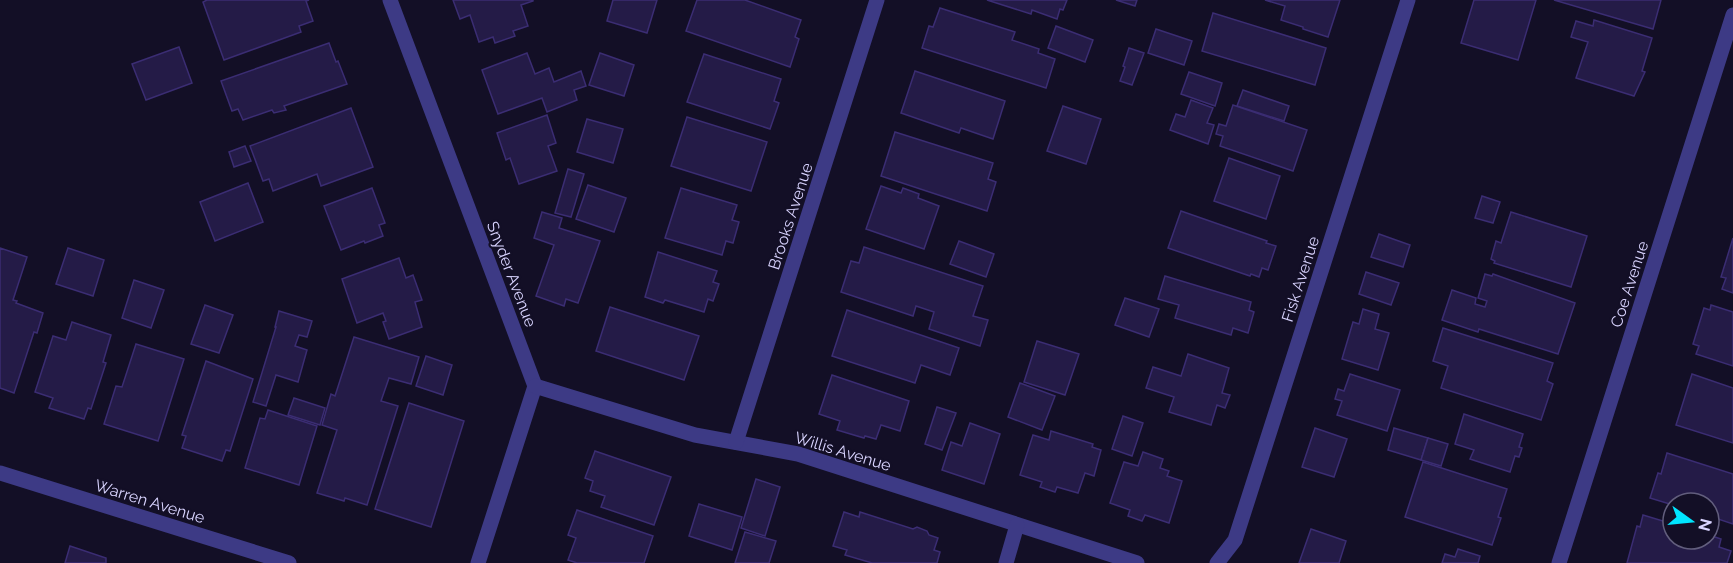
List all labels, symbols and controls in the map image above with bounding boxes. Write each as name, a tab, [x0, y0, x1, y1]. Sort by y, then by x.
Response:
street label: Brooks Avenue	[764, 160, 817, 272]
street label: Snyder Avenue	[483, 219, 540, 330]
street label: Fisk Avenue	[1278, 234, 1323, 324]
street label: Coe Avenue	[1607, 239, 1652, 330]
street label: Willis Avenue	[792, 428, 893, 475]
street label: Warren Avenue	[93, 476, 207, 527]
north arrow	[1661, 491, 1721, 551]
text: N	[1694, 516, 1716, 533]

